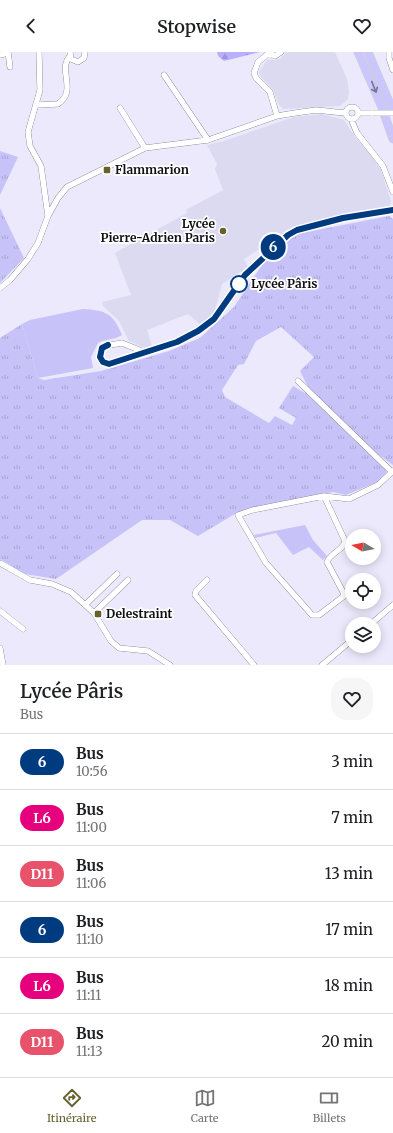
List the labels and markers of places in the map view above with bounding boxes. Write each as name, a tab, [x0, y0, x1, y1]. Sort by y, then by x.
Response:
place label: Flammarion	[115, 162, 189, 177]
marker: Flammarion	[102, 165, 112, 175]
place label: Lycée Pierre-Adrien Paris	[101, 216, 215, 245]
marker: Lycée Pierre-Adrien Paris	[218, 226, 228, 236]
marker: Lycée Pâris	[230, 275, 248, 293]
place label: Lycée Pâris	[251, 276, 318, 291]
place label: Delestraint	[106, 606, 172, 621]
marker: Delestraint	[93, 609, 103, 619]

